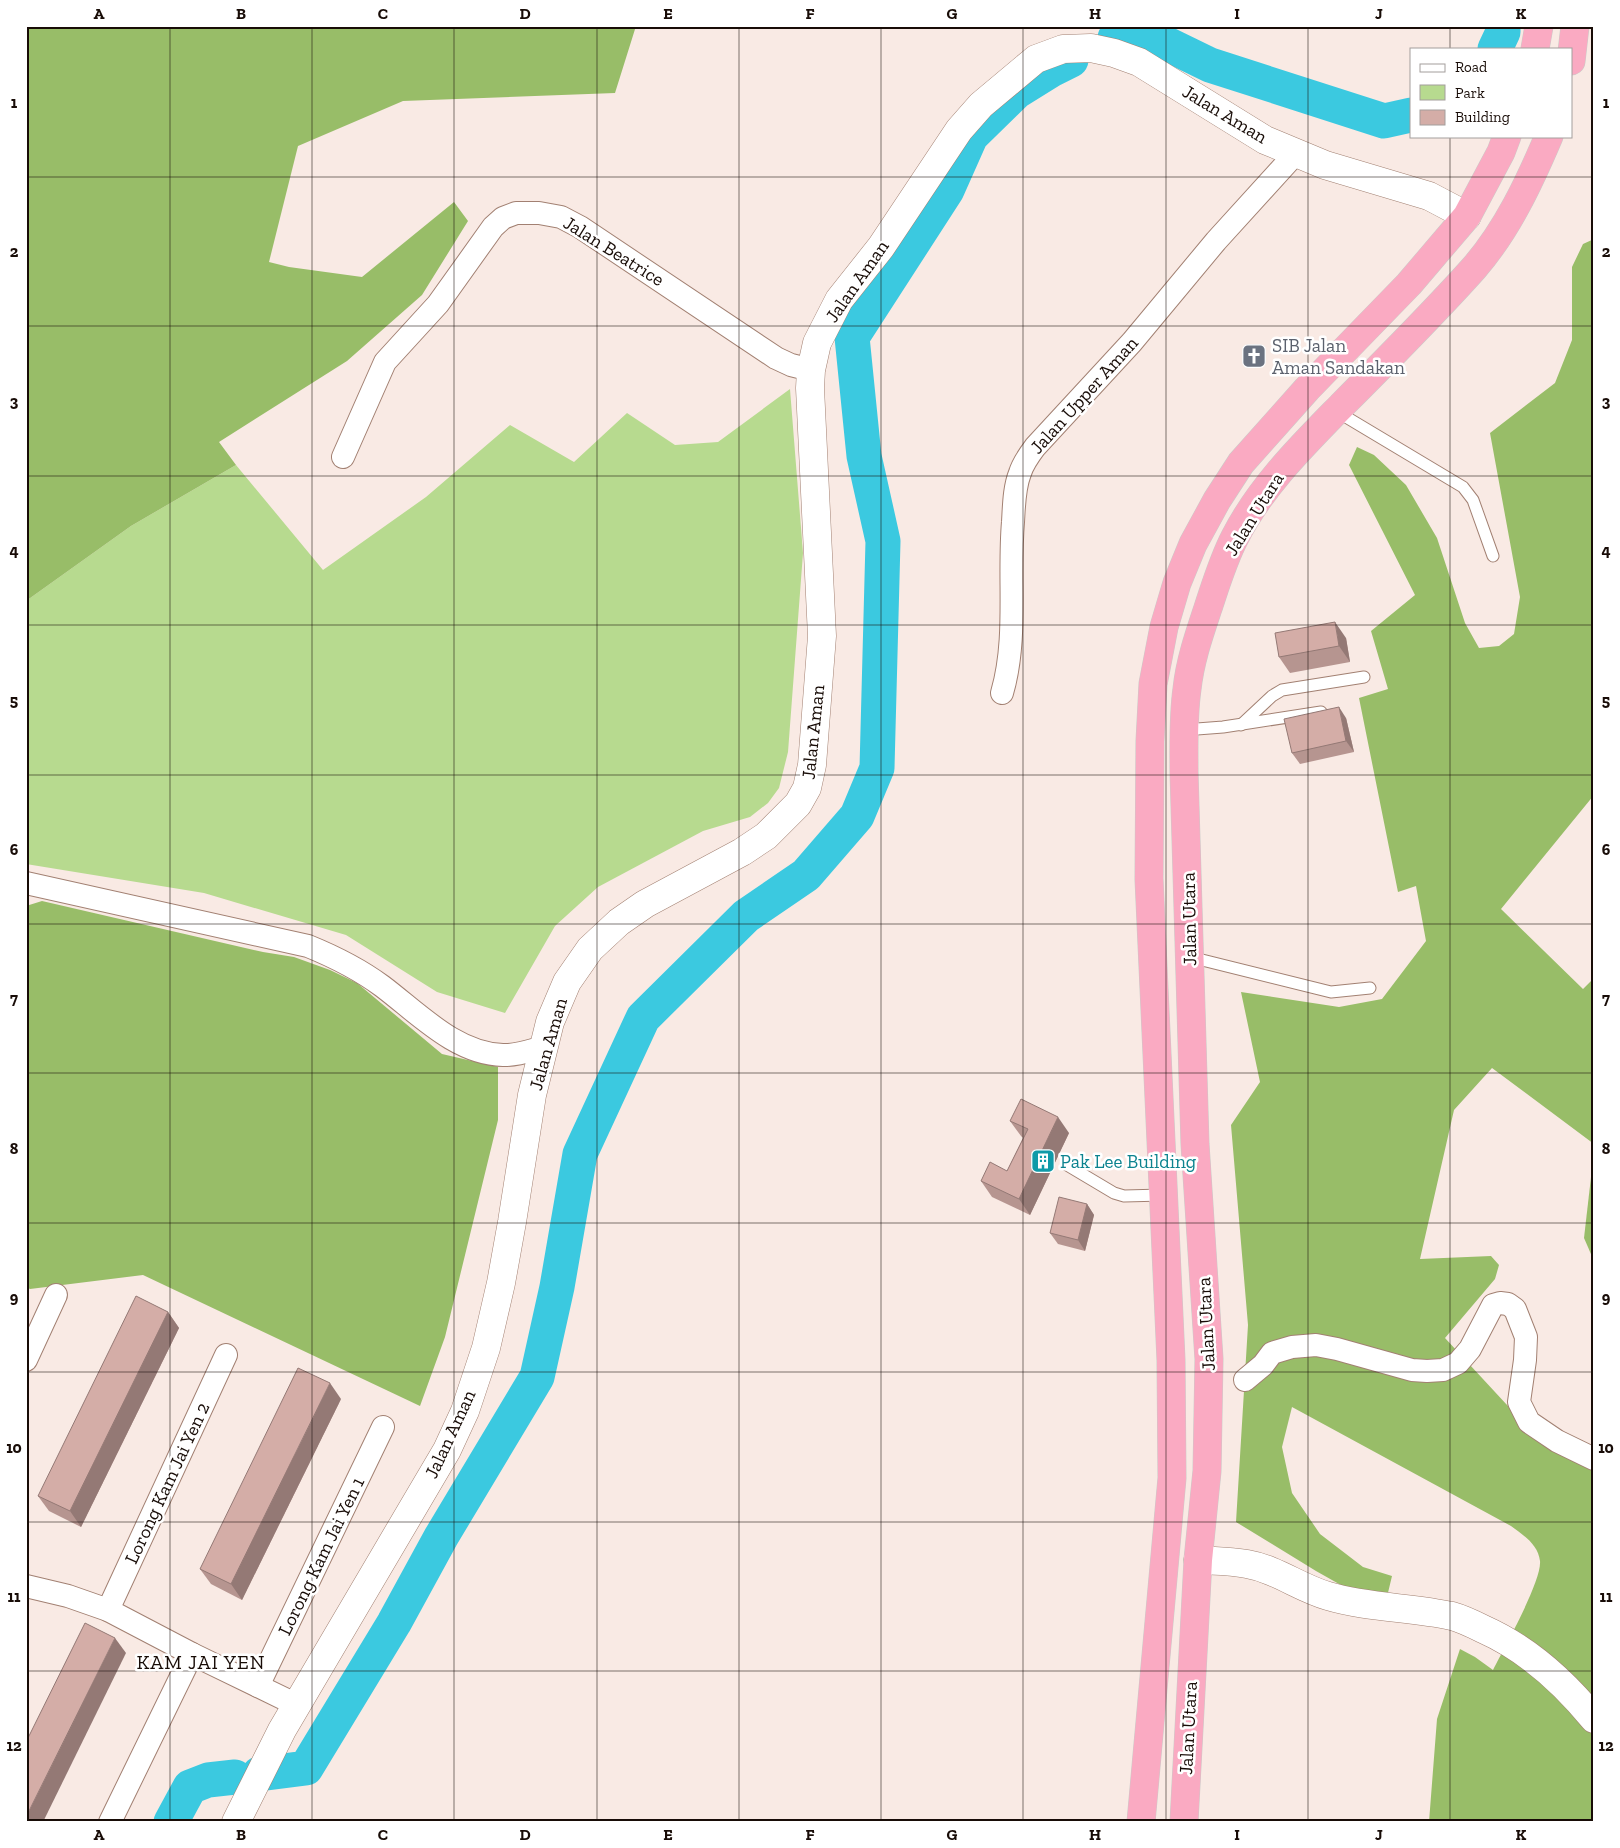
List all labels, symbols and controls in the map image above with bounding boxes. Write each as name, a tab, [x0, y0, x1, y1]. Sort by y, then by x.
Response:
text: A	[94, 4, 105, 23]
text: B	[236, 4, 246, 23]
text: C	[378, 4, 388, 23]
text: D	[519, 4, 531, 23]
text: E	[663, 4, 673, 23]
text: F	[805, 4, 815, 23]
text: G	[947, 4, 958, 23]
text: H	[1089, 4, 1101, 23]
text: I	[1234, 4, 1240, 23]
text: J	[1375, 4, 1383, 23]
text: K	[1516, 4, 1527, 23]
legend	[1410, 48, 1572, 138]
text: Road	[1455, 58, 1488, 76]
street label: Jalan Aman	[1178, 80, 1272, 148]
text: Park	[1455, 84, 1485, 102]
text: 1	[11, 93, 18, 112]
text: 1	[1603, 93, 1610, 112]
text: Building	[1455, 108, 1510, 126]
street label: Jalan Beatrice	[559, 211, 669, 291]
street label: Jalan Aman	[820, 235, 894, 326]
text: 2	[10, 242, 19, 261]
text: 2	[1602, 242, 1611, 261]
street label: Jalan Upper Aman	[1025, 331, 1143, 458]
place label: SIB Jalan Aman Sandakan	[1272, 334, 1405, 379]
church icon: SIB Jalan Aman Sandakan	[1241, 343, 1267, 369]
text: 3	[10, 392, 19, 411]
text: 3	[1602, 392, 1611, 411]
street label: Jalan Utara	[1219, 468, 1289, 560]
text: 4	[9, 541, 19, 560]
text: 4	[1601, 541, 1611, 560]
street label: Jalan Aman	[797, 683, 829, 780]
text: 5	[10, 691, 18, 710]
text: 5	[1602, 691, 1610, 710]
text: 6	[10, 840, 19, 859]
text: 6	[1602, 840, 1611, 859]
street label: Jalan Utara	[1177, 872, 1201, 966]
text: 7	[10, 989, 18, 1008]
text: 7	[1602, 989, 1610, 1008]
street label: Jalan Aman	[524, 995, 572, 1093]
text: 8	[10, 1139, 19, 1158]
text: 8	[1602, 1139, 1611, 1158]
building icon: Pak Lee Building	[1030, 1148, 1056, 1174]
place label: Pak Lee Building	[1060, 1150, 1197, 1173]
street label: Jalan Utara	[1192, 1277, 1220, 1371]
text: 9	[10, 1288, 19, 1307]
text: 9	[1602, 1288, 1611, 1307]
street label: Jalan Aman	[420, 1386, 481, 1482]
street label: Lorong Kam Jai Yen 2	[119, 1399, 215, 1567]
text: 10	[6, 1438, 22, 1457]
text: 10	[1598, 1438, 1614, 1457]
street label: Lorong Kam Jai Yen 1	[273, 1473, 369, 1639]
text: 11	[8, 1587, 21, 1606]
text: 11	[1600, 1587, 1613, 1606]
district label: KAM JAI YEN	[136, 1650, 266, 1674]
street label: Jalan Utara	[1174, 1681, 1202, 1775]
text: 12	[6, 1736, 22, 1755]
text: 12	[1598, 1736, 1614, 1755]
text: A	[94, 1825, 105, 1844]
text: B	[236, 1825, 246, 1844]
text: C	[378, 1825, 388, 1844]
text: D	[519, 1825, 531, 1844]
text: E	[663, 1825, 673, 1844]
text: F	[805, 1825, 815, 1844]
text: G	[947, 1825, 958, 1844]
text: H	[1089, 1825, 1101, 1844]
text: I	[1234, 1825, 1240, 1844]
text: J	[1375, 1825, 1383, 1844]
text: K	[1516, 1825, 1527, 1844]

